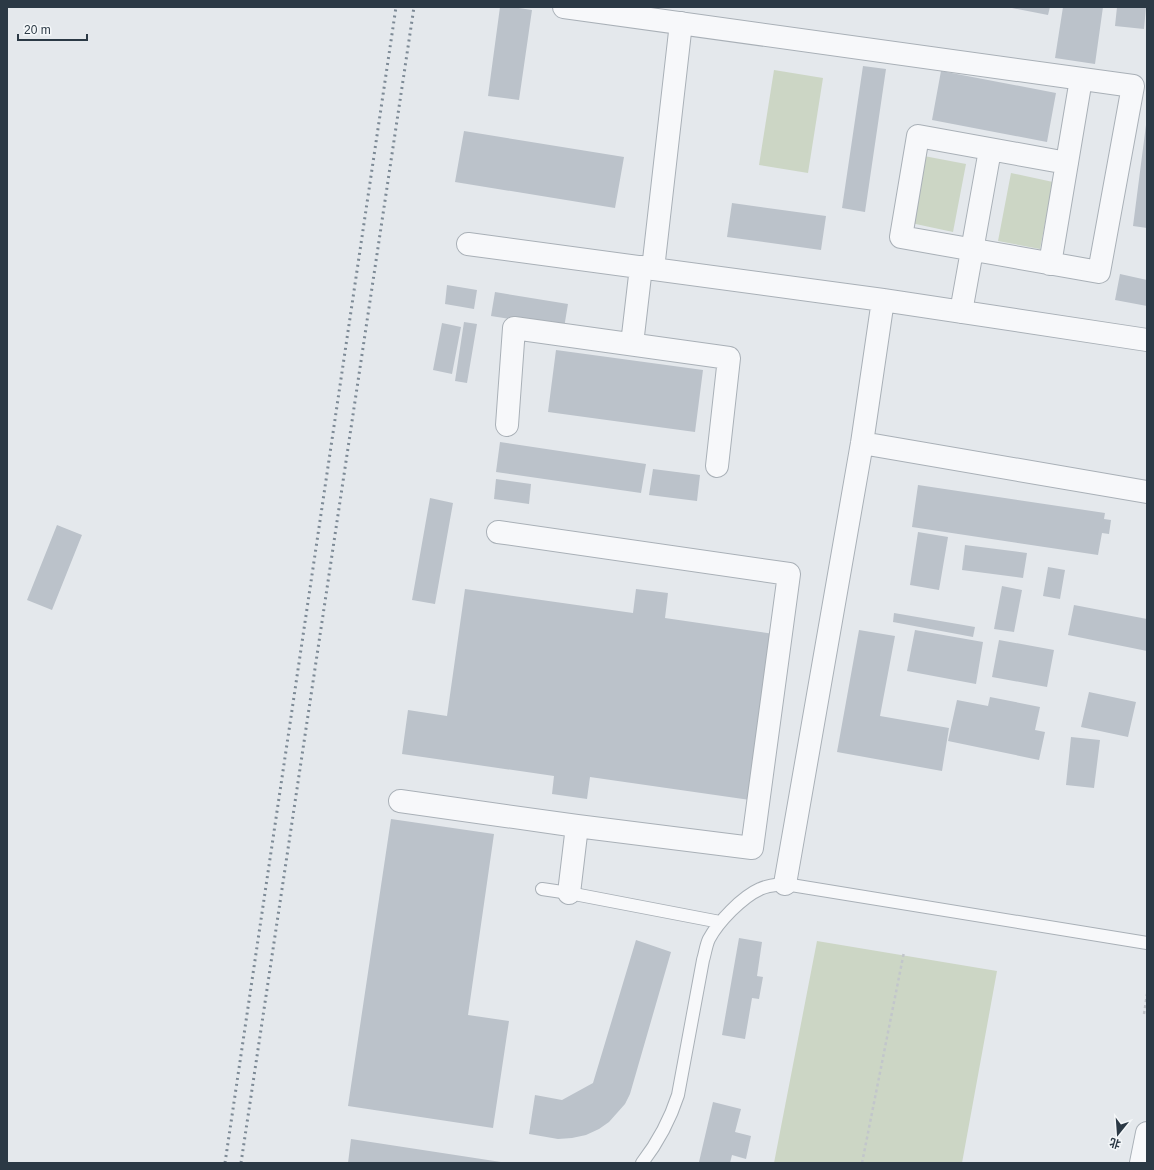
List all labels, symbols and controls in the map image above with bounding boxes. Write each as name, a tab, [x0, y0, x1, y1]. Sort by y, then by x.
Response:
scale bar	[18, 16, 87, 42]
text: 20 m	[24, 23, 51, 37]
north arrow	[1098, 1114, 1138, 1154]
text: 北	[1108, 1136, 1122, 1151]

